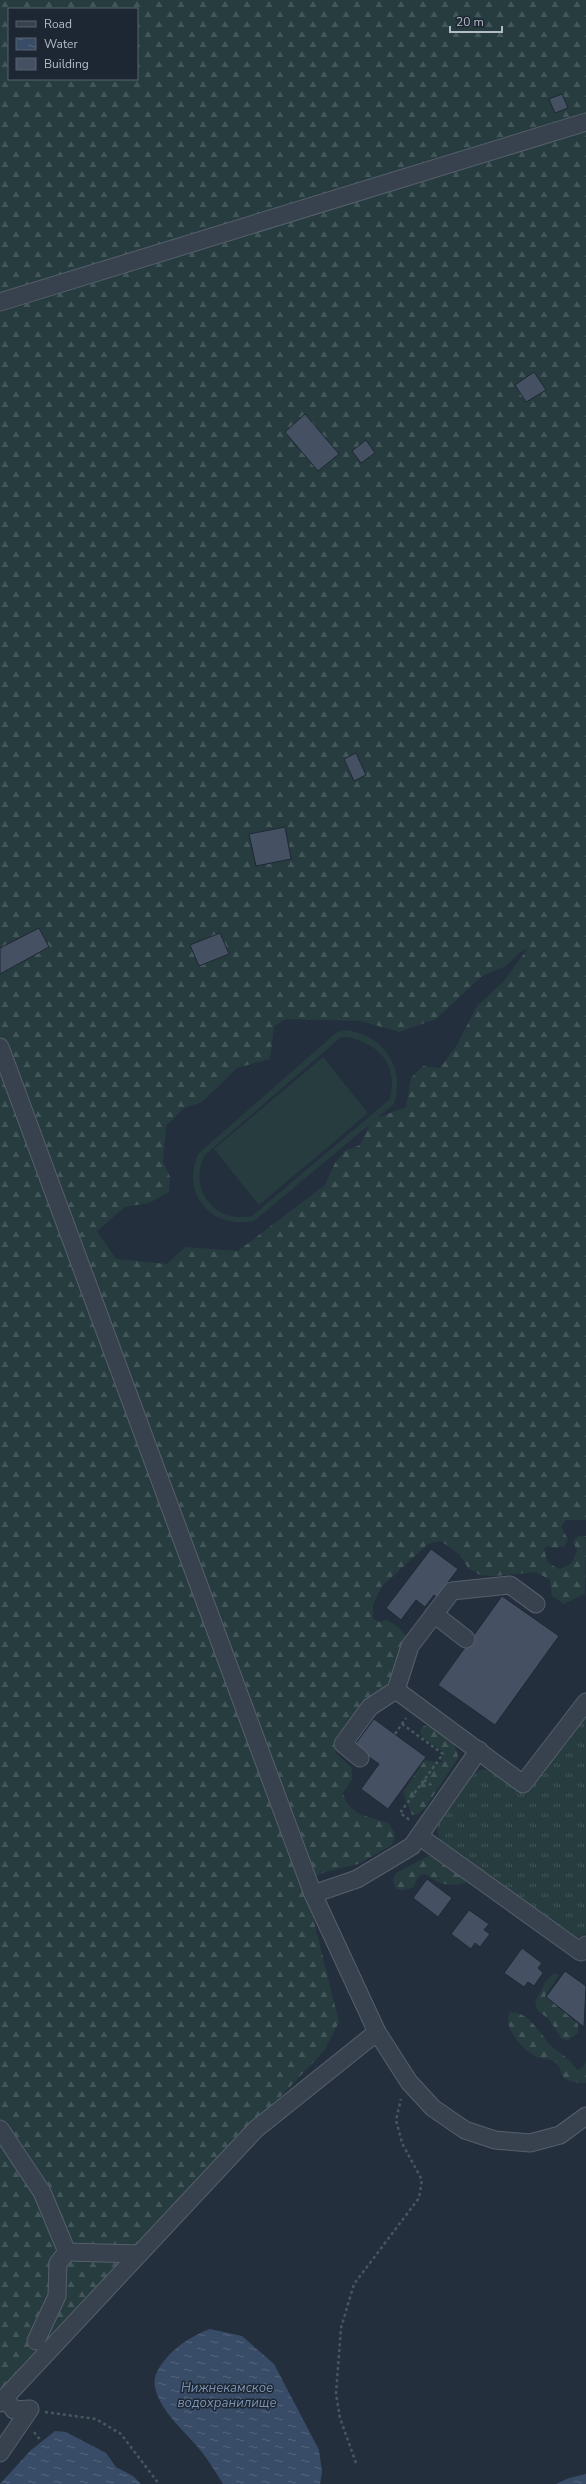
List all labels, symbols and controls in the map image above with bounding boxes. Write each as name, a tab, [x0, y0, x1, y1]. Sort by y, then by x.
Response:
legend	[8, 8, 138, 80]
scale bar	[450, 8, 502, 34]
text: 20 m	[456, 14, 484, 30]
text: Road	[44, 16, 72, 32]
text: Water	[44, 36, 78, 52]
text: Building	[44, 56, 89, 72]
water label: Нижнекамское водохранилище	[177, 2379, 277, 2412]

